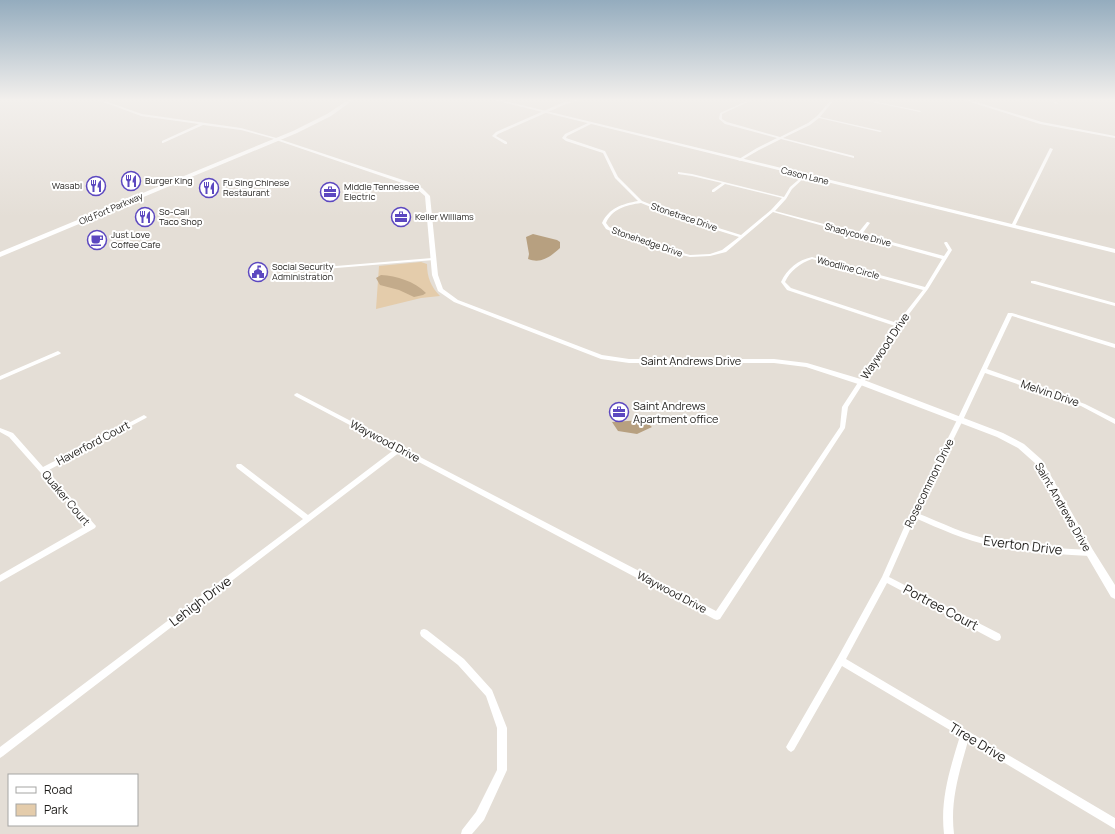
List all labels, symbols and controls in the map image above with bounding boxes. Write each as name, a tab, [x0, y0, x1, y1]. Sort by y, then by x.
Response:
street label: Cason Lane	[780, 163, 830, 188]
restaurant icon: Burger King	[120, 170, 142, 192]
place label: Burger King	[145, 174, 193, 187]
restaurant icon: Wasabi	[85, 175, 107, 197]
place label: Fu Sing Chinese Restaurant	[223, 176, 289, 199]
restaurant icon: Fu Sing Chinese Restaurant	[198, 177, 220, 199]
place label: Wasabi	[52, 179, 82, 192]
place label: Middle Tennessee Electric	[344, 180, 419, 203]
office icon: Middle Tennessee Electric	[319, 181, 341, 203]
street label: Old Fort Parkway	[77, 189, 145, 228]
street label: Stonetrace Drive	[649, 199, 719, 234]
place label: So-Cali Taco Shop	[159, 205, 202, 228]
restaurant icon: So-Cali Taco Shop	[134, 206, 156, 228]
office icon: Keller Williams	[390, 206, 412, 228]
place label: Keller Williams	[415, 210, 474, 223]
street label: Shadycove Drive	[823, 219, 893, 250]
street label: Stonehedge Drive	[610, 223, 684, 260]
place label: Just Love Coffee Cafe	[111, 228, 161, 251]
cafe icon: Just Love Coffee Cafe	[86, 229, 108, 251]
street label: Woodline Circle	[815, 253, 881, 282]
place label: Social Security Administration	[272, 260, 334, 283]
public building icon: Social Security Administration	[247, 261, 269, 283]
street label: Waywood Drive	[857, 309, 913, 382]
street label: Saint Andrews Drive	[641, 353, 742, 368]
street label: Melvin Drive	[1019, 376, 1082, 410]
place label: Saint Andrews Apartment office	[633, 398, 719, 426]
office icon: Saint Andrews Apartment office	[608, 401, 630, 423]
street label: Waywood Drive	[348, 416, 423, 466]
street label: Haverford Court	[53, 417, 132, 468]
street label: Rosecommon Drive	[900, 435, 957, 530]
street label: Saint Andrews Drive	[1032, 459, 1095, 555]
street label: Quaker Court	[39, 467, 94, 528]
street label: Everton Drive	[982, 531, 1064, 559]
street label: Waywood Drive	[635, 567, 710, 617]
street label: Lehigh Drive	[165, 571, 235, 630]
street label: Portree Court	[900, 580, 982, 634]
street label: Tiree Drive	[946, 718, 1010, 766]
legend	[8, 774, 138, 826]
text: Road	[44, 781, 72, 798]
text: Park	[44, 801, 69, 818]

